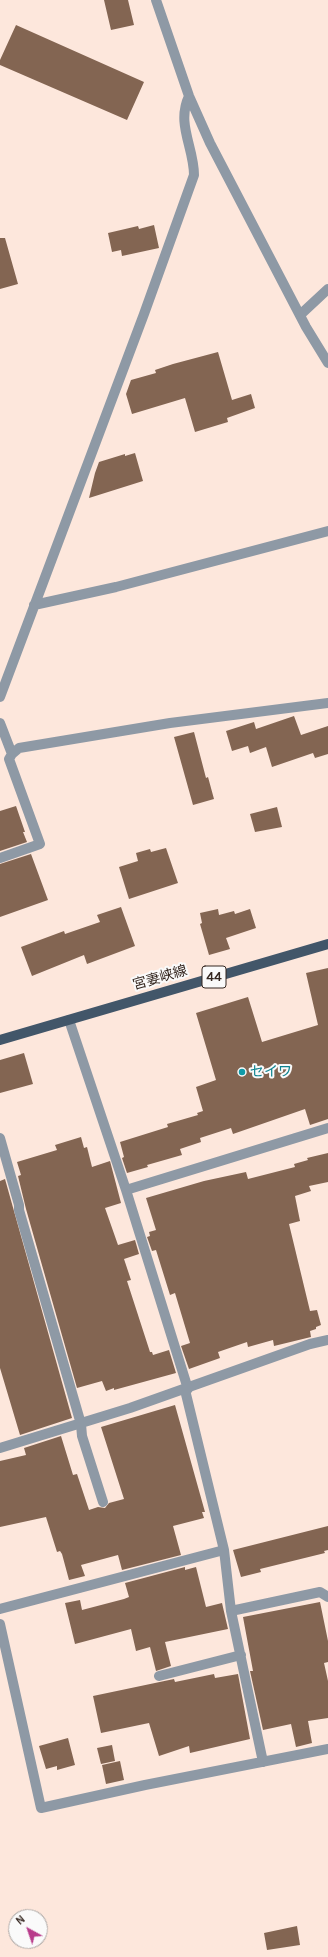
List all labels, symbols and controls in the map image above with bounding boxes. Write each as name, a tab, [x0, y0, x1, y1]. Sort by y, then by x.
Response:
street label: 宮妻峡線	[131, 962, 189, 994]
road number: 44	[202, 966, 226, 988]
place label: セイワ	[250, 1064, 292, 1080]
marker: セイワ	[237, 1067, 247, 1077]
north arrow	[8, 1909, 48, 1949]
text: N	[13, 1913, 28, 1928]

